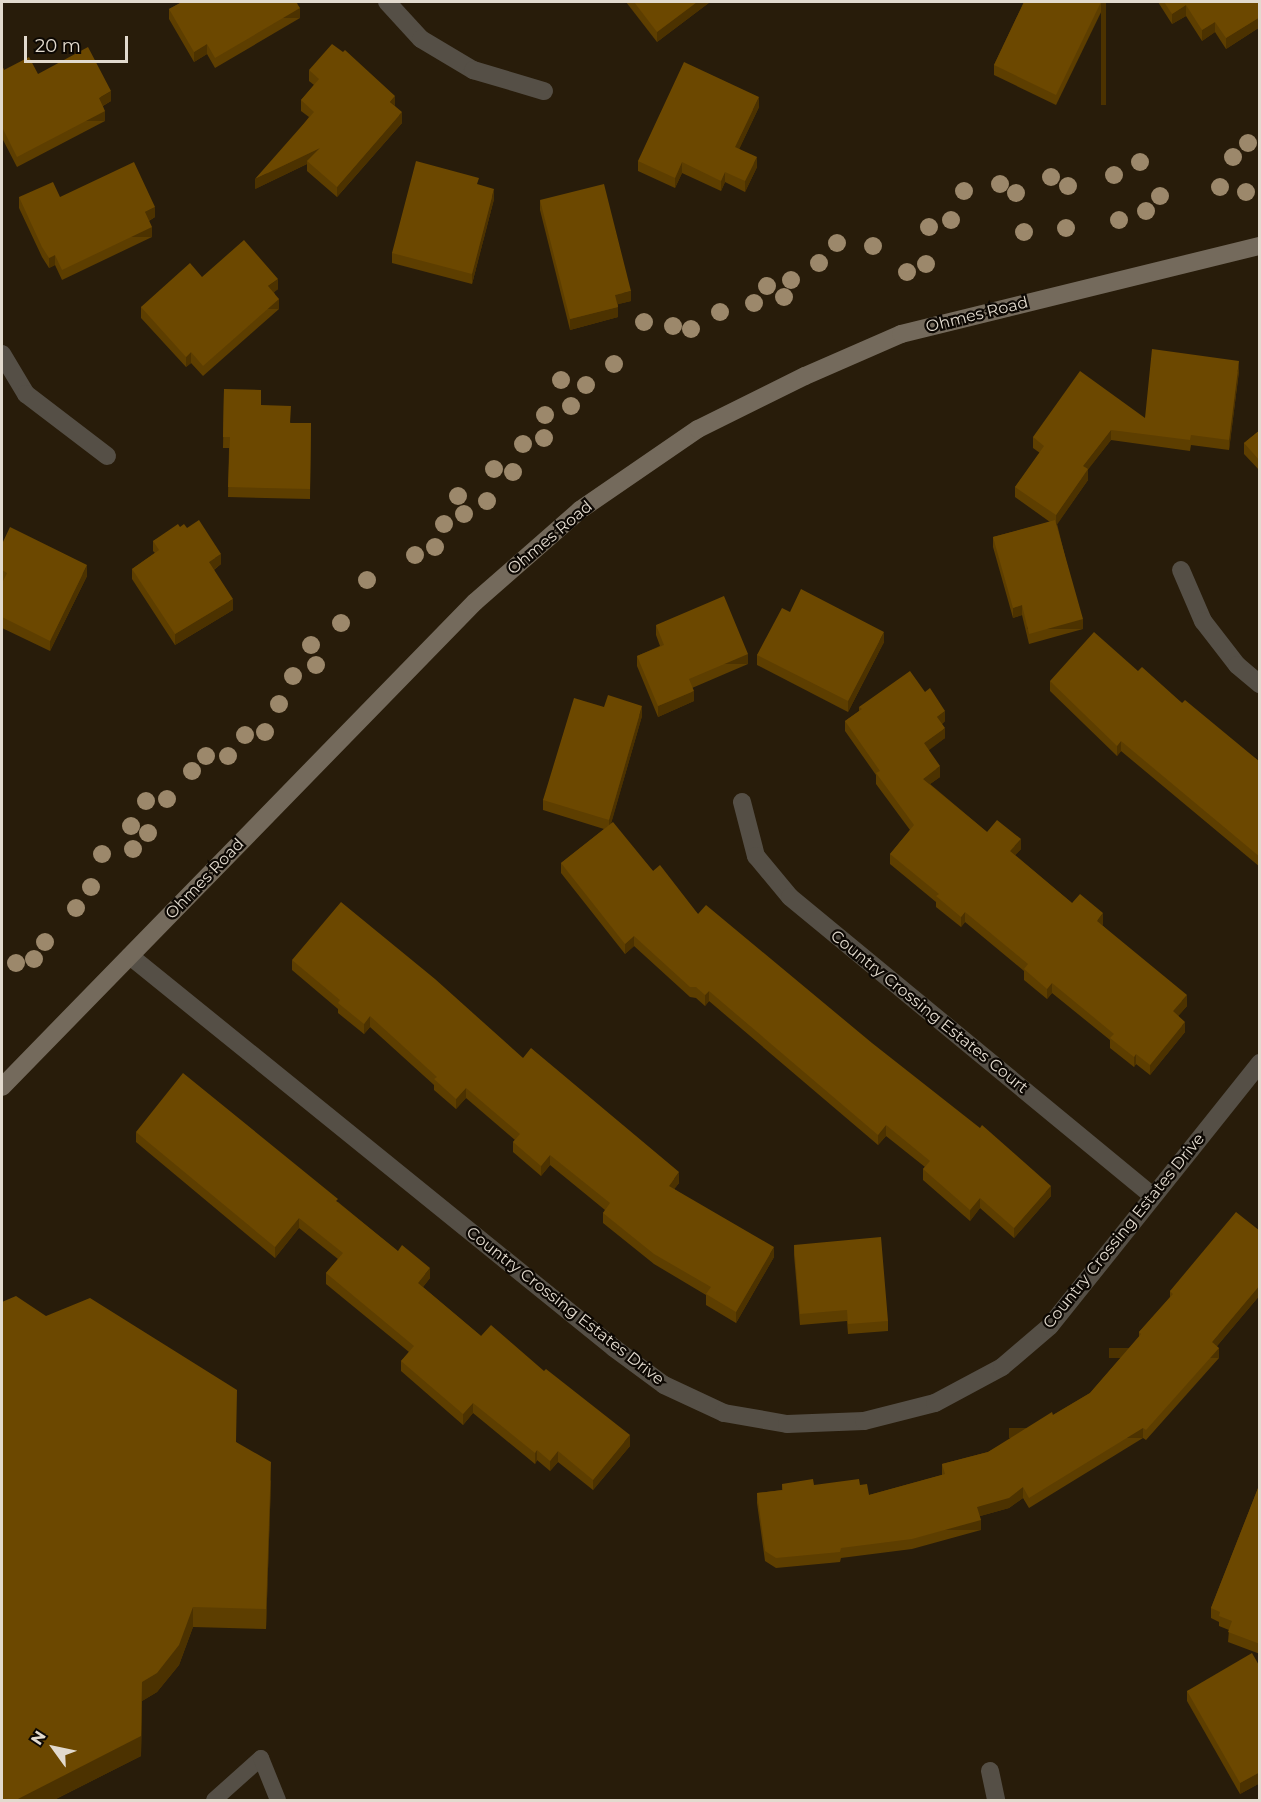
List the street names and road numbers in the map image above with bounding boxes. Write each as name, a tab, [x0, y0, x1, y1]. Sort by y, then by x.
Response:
street label: Ohmes Road	[924, 293, 1030, 337]
street label: Ohmes Road	[504, 497, 596, 579]
street label: Ohmes Road	[162, 835, 248, 923]
street label: Country Crossing Estates Court	[826, 926, 1032, 1098]
street label: Country Crossing Estates Drive	[1039, 1130, 1209, 1332]
street label: Country Crossing Estates Drive	[462, 1223, 668, 1389]

